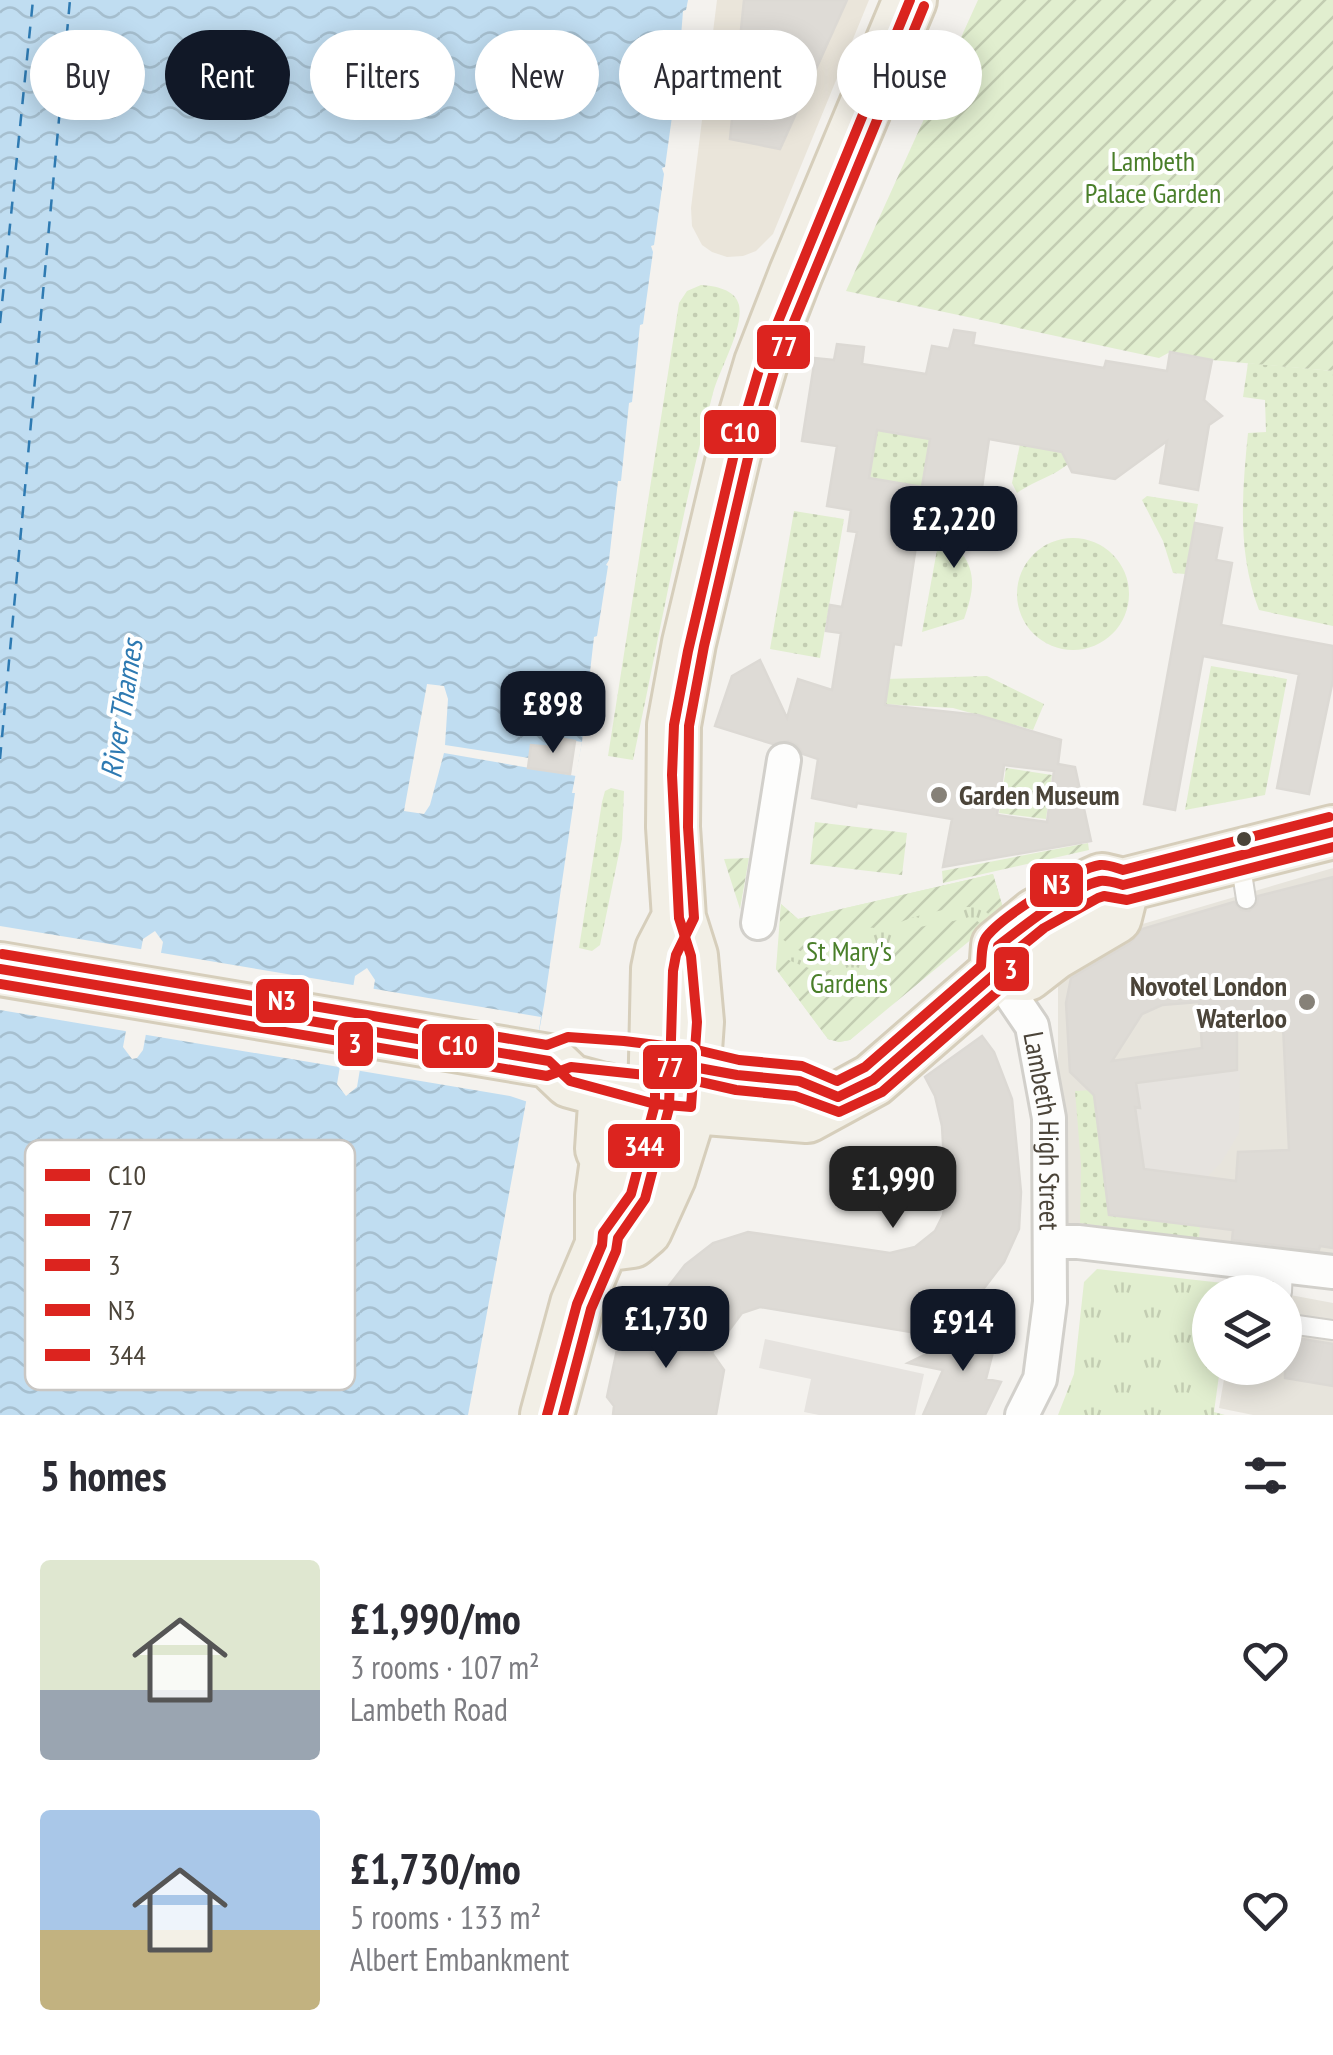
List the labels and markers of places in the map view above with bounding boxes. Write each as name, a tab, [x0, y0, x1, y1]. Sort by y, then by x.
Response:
pin: £2,220	[873, 486, 1035, 571]
pin: £898	[494, 671, 612, 756]
place label: Garden Museum	[959, 776, 1120, 813]
marker: Garden Museum	[928, 784, 950, 806]
unlabelled marker	[1234, 829, 1254, 849]
place label: Novotel London Waterloo	[1130, 967, 1287, 1036]
marker: Novotel London Waterloo	[1296, 991, 1318, 1013]
pin: £1,990	[812, 1146, 974, 1231]
pin: £1,730	[585, 1286, 747, 1371]
pin: £914	[904, 1289, 1022, 1374]

